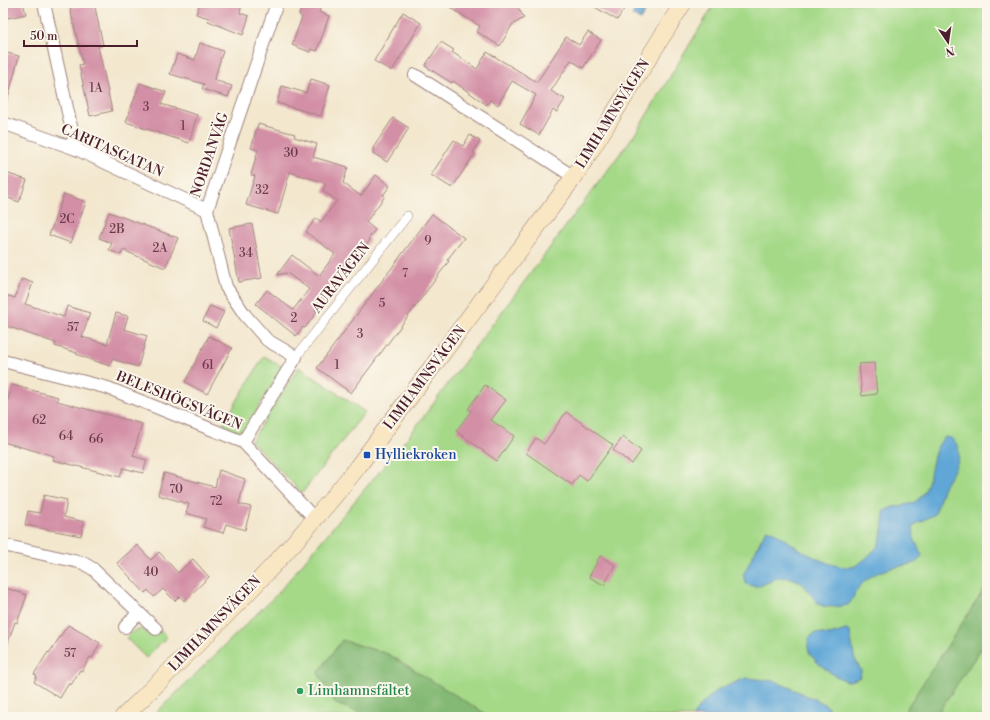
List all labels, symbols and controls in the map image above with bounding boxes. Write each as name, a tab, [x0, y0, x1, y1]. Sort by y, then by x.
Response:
scale bar	[24, 22, 137, 48]
north arrow	[928, 22, 968, 62]
text: 50 m	[30, 29, 58, 44]
text: N	[944, 43, 956, 59]
street label: LIMHAMNSVÄGEN	[571, 55, 654, 172]
house number: 1A	[89, 81, 103, 96]
house number: 3	[143, 100, 150, 115]
street label: NORDANVÄG	[186, 109, 233, 200]
house number: 1	[180, 119, 186, 134]
street label: CARITASGATAN	[58, 120, 167, 182]
house number: 30	[284, 146, 298, 161]
house number: 32	[255, 183, 269, 198]
house number: 2C	[59, 212, 75, 227]
house number: 2B	[109, 222, 125, 237]
house number: 9	[424, 234, 432, 249]
street label: AURAVÄGEN	[307, 238, 374, 318]
house number: 2A	[152, 241, 168, 256]
house number: 34	[239, 246, 253, 261]
house number: 7	[402, 266, 408, 281]
house number: 5	[379, 296, 386, 311]
house number: 2	[291, 311, 298, 326]
house number: 57	[67, 320, 79, 335]
street label: LIMHAMNSVÄGEN	[379, 321, 470, 434]
house number: 3	[357, 327, 364, 342]
house number: 61	[202, 358, 215, 373]
house number: 1	[334, 358, 340, 373]
street label: BELESHÖGSVÄGEN	[112, 365, 246, 435]
house number: 62	[32, 413, 46, 428]
house number: 64	[59, 429, 73, 444]
house number: 66	[89, 432, 103, 447]
place label: Hylliekroken	[375, 446, 457, 464]
marker: Hylliekroken	[362, 450, 372, 460]
house number: 70	[169, 482, 183, 497]
house number: 72	[210, 494, 223, 509]
house number: 40	[143, 565, 159, 580]
street label: LIMHAMNSVÄGEN	[164, 571, 266, 675]
house number: 57	[64, 646, 76, 661]
place label: Limhamnsfältet	[308, 682, 410, 700]
marker: Limhamnsfältet	[295, 686, 305, 696]

